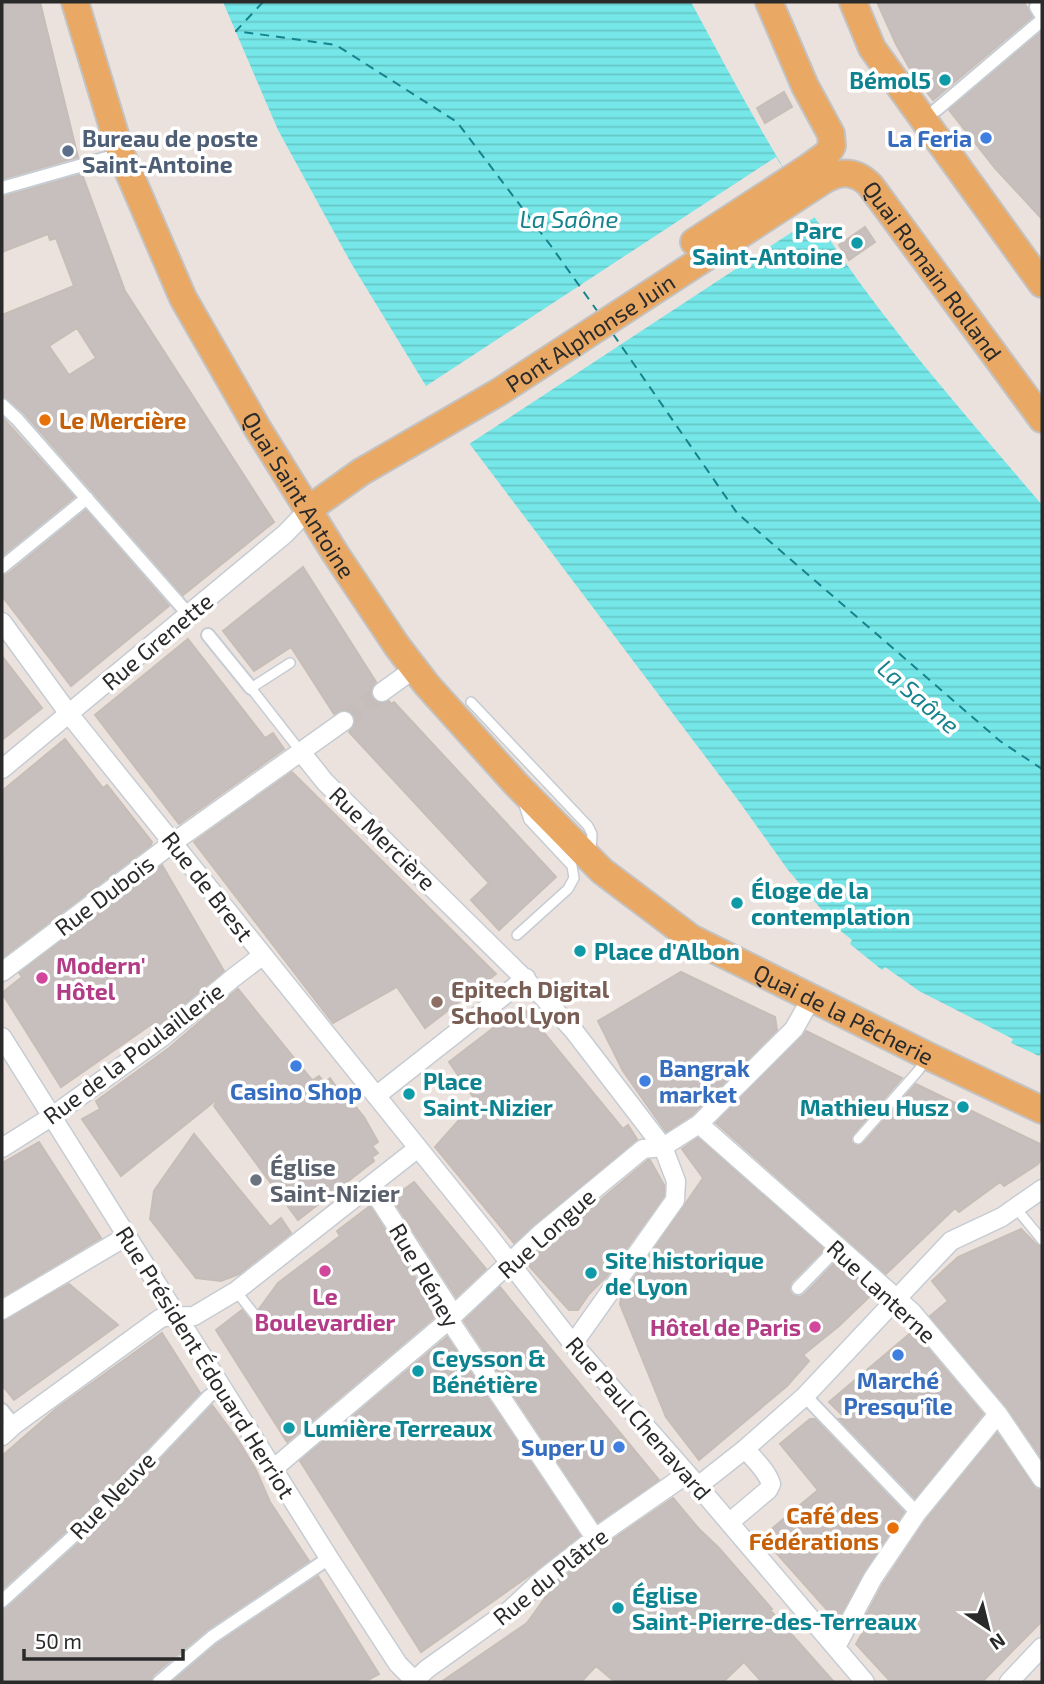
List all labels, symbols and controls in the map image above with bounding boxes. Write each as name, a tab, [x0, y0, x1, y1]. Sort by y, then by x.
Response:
place label: Bémol5	[849, 66, 931, 94]
marker: Bémol5	[937, 72, 953, 88]
place label: Bureau de poste Saint-Antoine	[82, 124, 258, 178]
place label: La Feria	[887, 124, 972, 152]
marker: La Feria	[978, 130, 994, 146]
marker: Bureau de poste Saint-Antoine	[60, 143, 76, 159]
street label: Quai Romain Rolland	[857, 175, 1008, 366]
water label: La Saône	[520, 204, 618, 233]
place label: Parc Saint-Antoine	[692, 216, 843, 270]
marker: Parc Saint-Antoine	[849, 235, 865, 251]
street label: Pont Alphonse Juin	[500, 267, 680, 398]
place label: Le Mercière	[59, 406, 187, 434]
street label: Quai Saint Antoine	[237, 406, 362, 583]
marker: Le Mercière	[37, 412, 53, 428]
street label: Rue Grenette	[96, 587, 218, 695]
water label: La Saône	[872, 653, 966, 739]
street label: Rue Mercière	[324, 780, 442, 896]
street label: Rue de Brest	[157, 826, 260, 947]
street label: Rue Dubois	[49, 849, 159, 941]
place label: Éloge de la contemplation	[751, 876, 910, 930]
marker: Éloge de la contemplation	[729, 895, 745, 911]
place label: Place d'Albon	[594, 937, 740, 965]
marker: Place d'Albon	[572, 943, 588, 959]
place label: Modern' Hôtel	[56, 951, 146, 1005]
street label: Quai de la Pêcherie	[749, 958, 938, 1071]
marker: Modern' Hôtel	[34, 970, 50, 986]
place label: Epitech Digital School Lyon	[451, 975, 610, 1029]
street label: Rue de la Poulaillerie	[37, 976, 229, 1130]
marker: Epitech Digital School Lyon	[429, 994, 445, 1010]
place label: Bangrak market	[659, 1054, 750, 1108]
marker: Casino Shop	[288, 1058, 304, 1074]
place label: Place Saint-Nizier	[423, 1067, 553, 1121]
marker: Bangrak market	[637, 1073, 653, 1089]
place label: Casino Shop	[230, 1077, 362, 1105]
marker: Place Saint-Nizier	[401, 1086, 417, 1102]
place label: Mathieu Husz	[800, 1093, 949, 1121]
marker: Mathieu Husz	[955, 1099, 971, 1115]
place label: Église Saint-Nizier	[270, 1153, 400, 1207]
marker: Église Saint-Nizier	[248, 1172, 264, 1188]
street label: Rue Longue	[492, 1182, 600, 1284]
street label: Rue Pléney	[384, 1218, 466, 1332]
street label: Rue Président Édouard Herriot	[110, 1221, 302, 1503]
street label: Rue Lanterne	[822, 1233, 942, 1349]
place label: Site historique de Lyon	[605, 1246, 764, 1300]
marker: Le Boulevardier	[317, 1263, 333, 1279]
marker: Site historique de Lyon	[583, 1265, 599, 1281]
place label: Le Boulevardier	[255, 1282, 396, 1336]
place label: Hôtel de Paris	[650, 1313, 801, 1341]
marker: Hôtel de Paris	[807, 1319, 823, 1335]
street label: Rue Paul Chenavard	[561, 1331, 717, 1505]
place label: Ceysson & Bénétière	[432, 1344, 546, 1398]
marker: Marché Presqu'île	[890, 1347, 906, 1363]
marker: Ceysson & Bénétière	[410, 1363, 426, 1379]
place label: Marché Presqu'île	[843, 1366, 953, 1420]
place label: Lumière Terreaux	[303, 1414, 492, 1442]
marker: Lumière Terreaux	[281, 1420, 297, 1436]
place label: Super U	[521, 1433, 605, 1461]
marker: Super U	[611, 1439, 627, 1455]
street label: Rue Neuve	[63, 1445, 161, 1545]
place label: Café des Fédérations	[749, 1501, 879, 1555]
marker: Café des Fédérations	[885, 1520, 901, 1536]
street label: Rue du Plâtre	[487, 1521, 613, 1631]
place label: Église Saint-Pierre-des-Terreaux	[632, 1581, 917, 1635]
north arrow	[953, 1593, 1023, 1663]
marker: Église Saint-Pierre-des-Terreaux	[610, 1600, 626, 1616]
scale bar	[24, 1618, 184, 1662]
text: 50 m	[35, 1628, 82, 1653]
text: N	[986, 1629, 1010, 1656]

